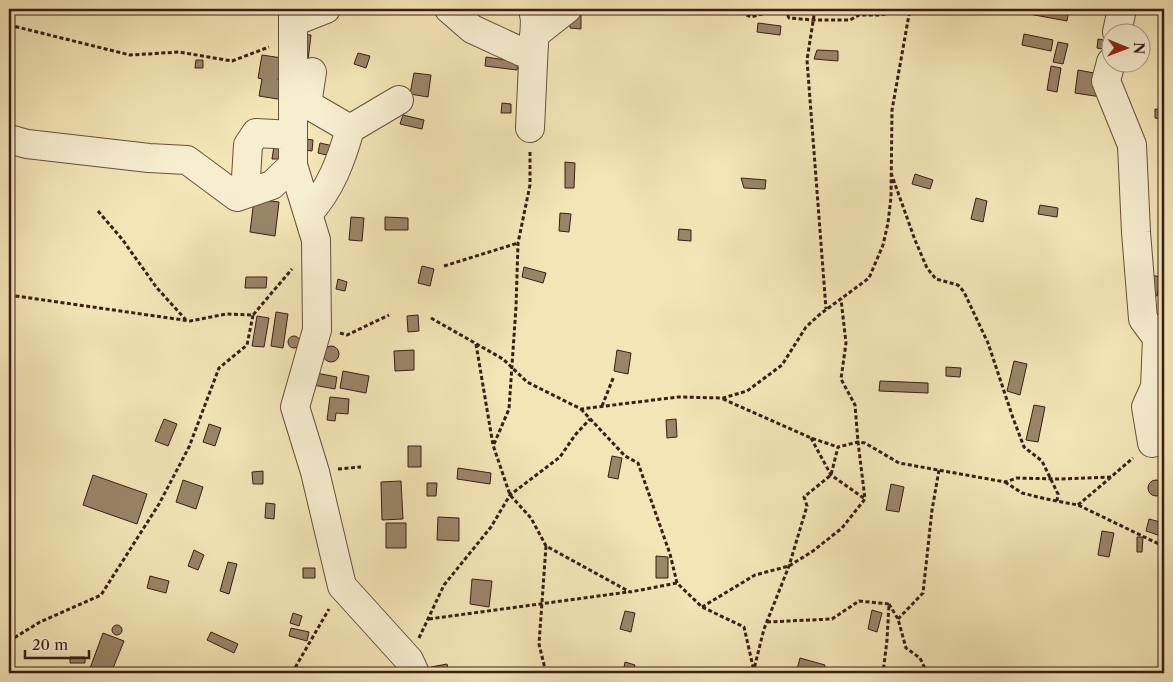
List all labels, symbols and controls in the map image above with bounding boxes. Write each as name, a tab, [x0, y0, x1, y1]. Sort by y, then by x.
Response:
north arrow	[1100, 22, 1150, 72]
text: N	[1130, 42, 1148, 54]
scale bar	[25, 627, 89, 659]
text: 20 m	[32, 635, 68, 654]

